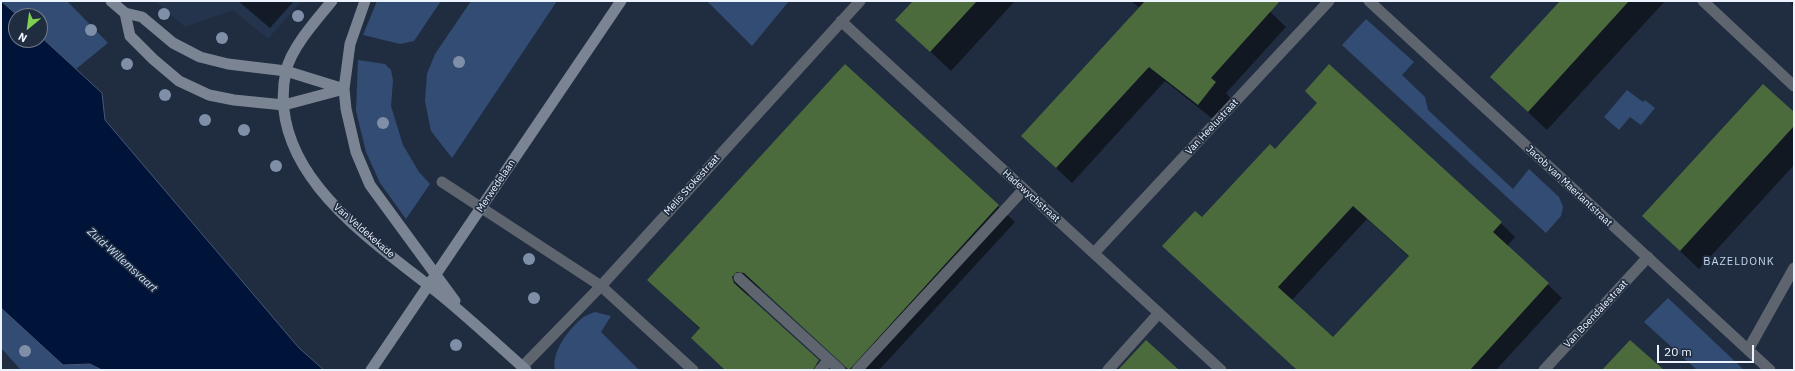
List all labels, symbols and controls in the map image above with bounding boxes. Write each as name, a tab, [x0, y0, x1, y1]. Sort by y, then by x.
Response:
north arrow	[8, 8, 48, 48]
text: N	[16, 30, 30, 46]
street label: Van Heelustraat	[1183, 97, 1241, 157]
street label: Jacob van Maerlantstraat	[1523, 143, 1615, 229]
street label: Melis Stokestraat	[662, 152, 722, 218]
street label: Merwedelaan	[474, 157, 518, 215]
street label: Hadewychstraat	[1000, 167, 1062, 225]
street label: Van Veldekekade	[331, 201, 397, 261]
water label: Zuid-Willemsvaart	[84, 225, 160, 295]
district label: BAZELDONK	[1703, 255, 1775, 269]
street label: Van Boendalestraat	[1562, 278, 1630, 350]
scale bar	[1659, 337, 1756, 363]
text: 20 m	[1664, 344, 1692, 359]

